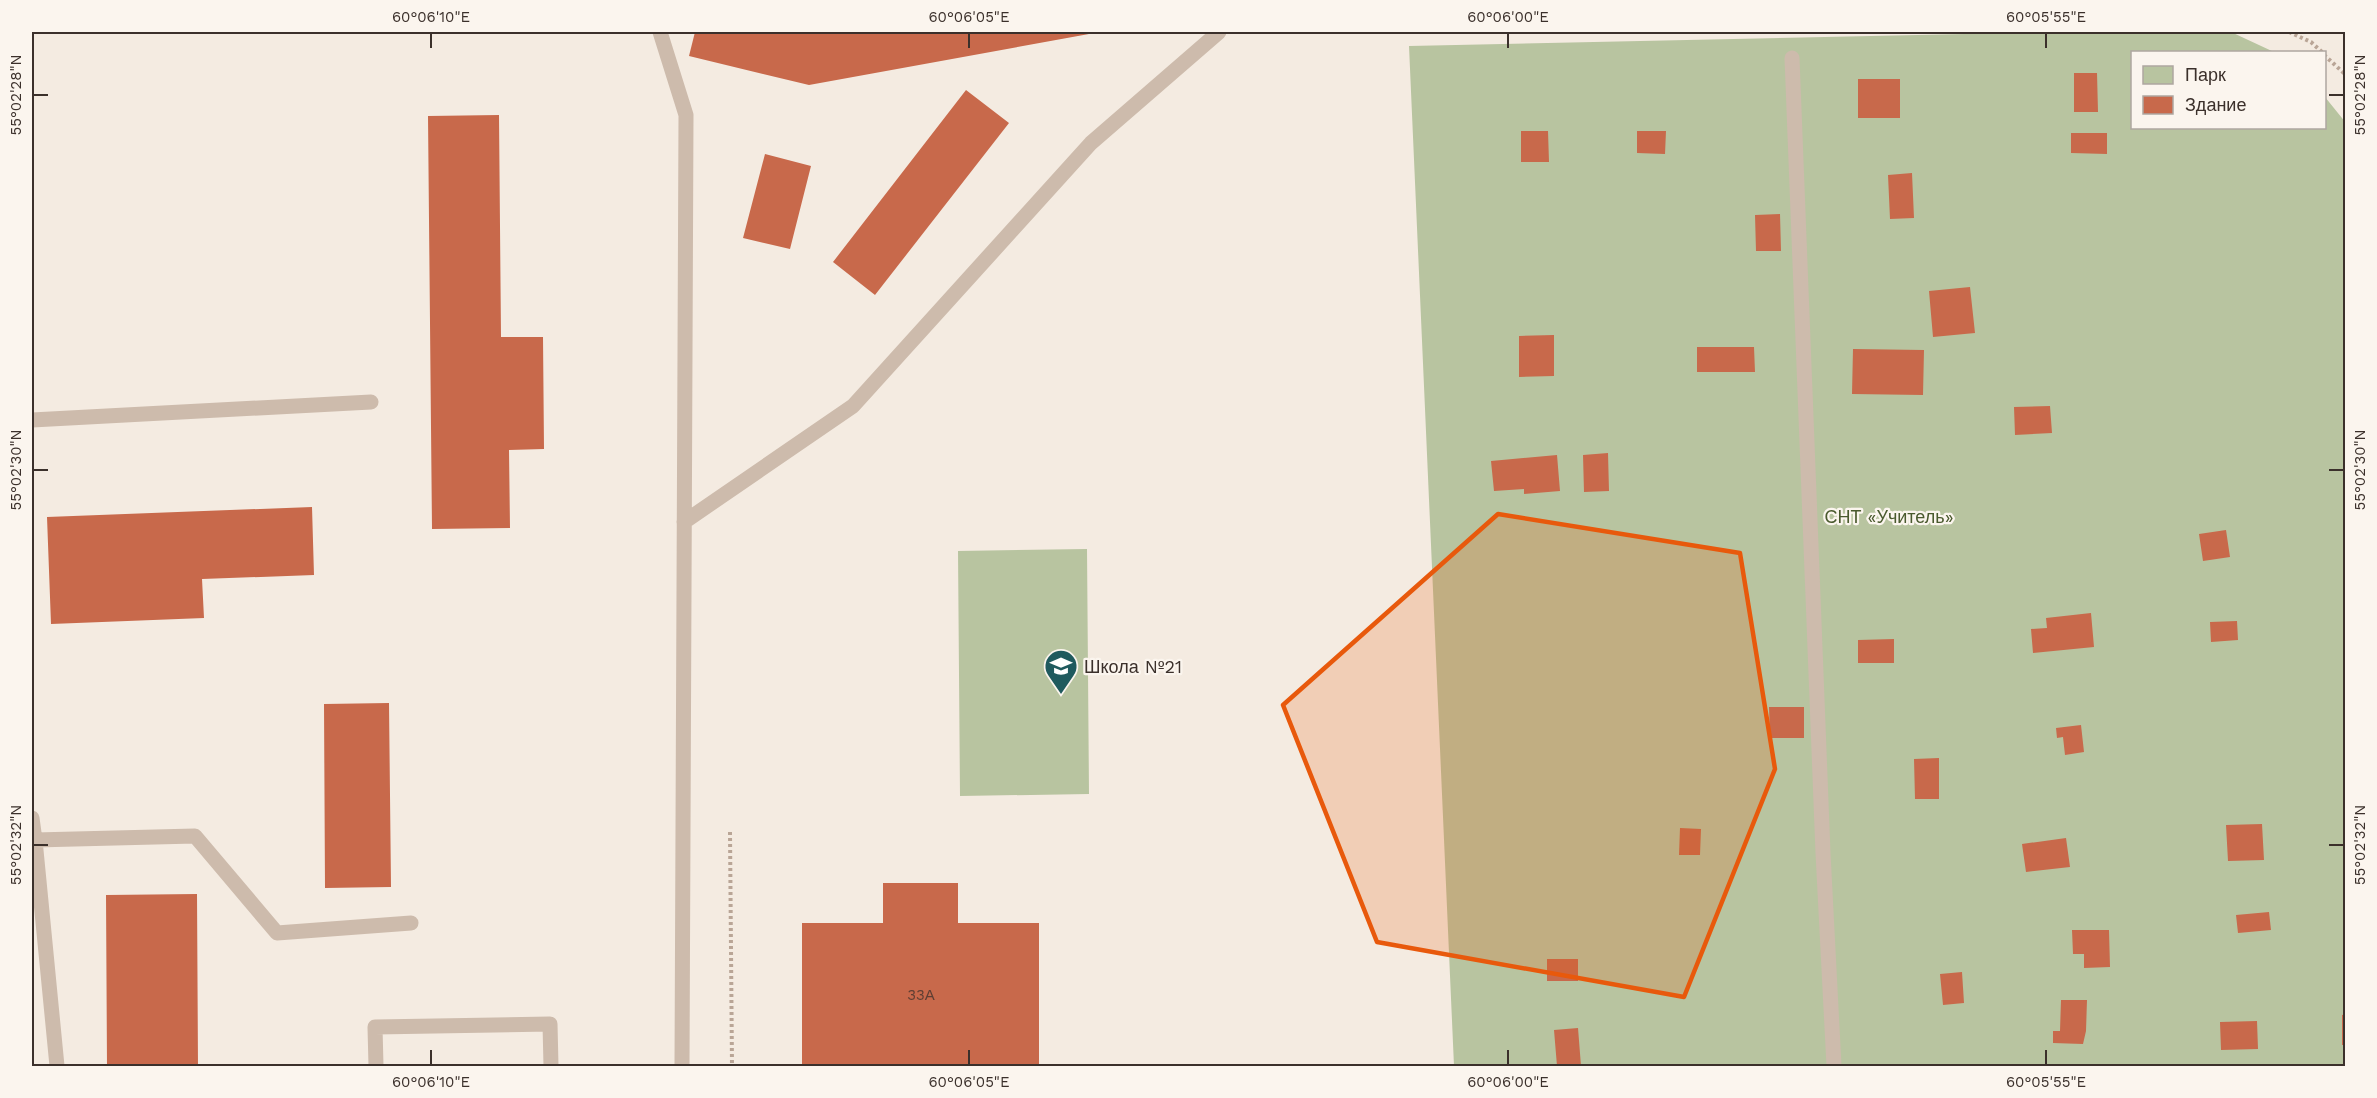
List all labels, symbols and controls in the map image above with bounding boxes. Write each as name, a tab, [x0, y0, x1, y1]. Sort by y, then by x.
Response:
text: 60°06'10"E	[392, 8, 470, 26]
text: 60°06'05"E	[929, 8, 1010, 26]
text: 60°06'00"E	[1467, 8, 1549, 26]
text: 60°05'55"E	[2006, 8, 2086, 26]
legend	[2131, 51, 2326, 129]
text: 55°02'28"N	[7, 55, 25, 136]
text: 55°02'28"N	[2351, 55, 2369, 136]
text: Парк	[2185, 64, 2226, 85]
text: Здание	[2185, 94, 2246, 115]
text: 55°02'30"N	[7, 429, 25, 511]
text: 55°02'30"N	[2351, 429, 2369, 511]
park label: СНТ «Учитель»	[1824, 506, 1954, 527]
school or university icon: Школа №21	[1043, 648, 1079, 695]
place label: Школа №21	[1084, 656, 1182, 677]
text: 55°02'32"N	[7, 805, 25, 885]
text: 55°02'32"N	[2351, 805, 2369, 885]
house number: 33А	[907, 986, 935, 1004]
text: 60°06'10"E	[392, 1073, 470, 1091]
text: 60°06'05"E	[929, 1073, 1010, 1091]
text: 60°06'00"E	[1467, 1073, 1549, 1091]
text: 60°05'55"E	[2006, 1073, 2086, 1091]

